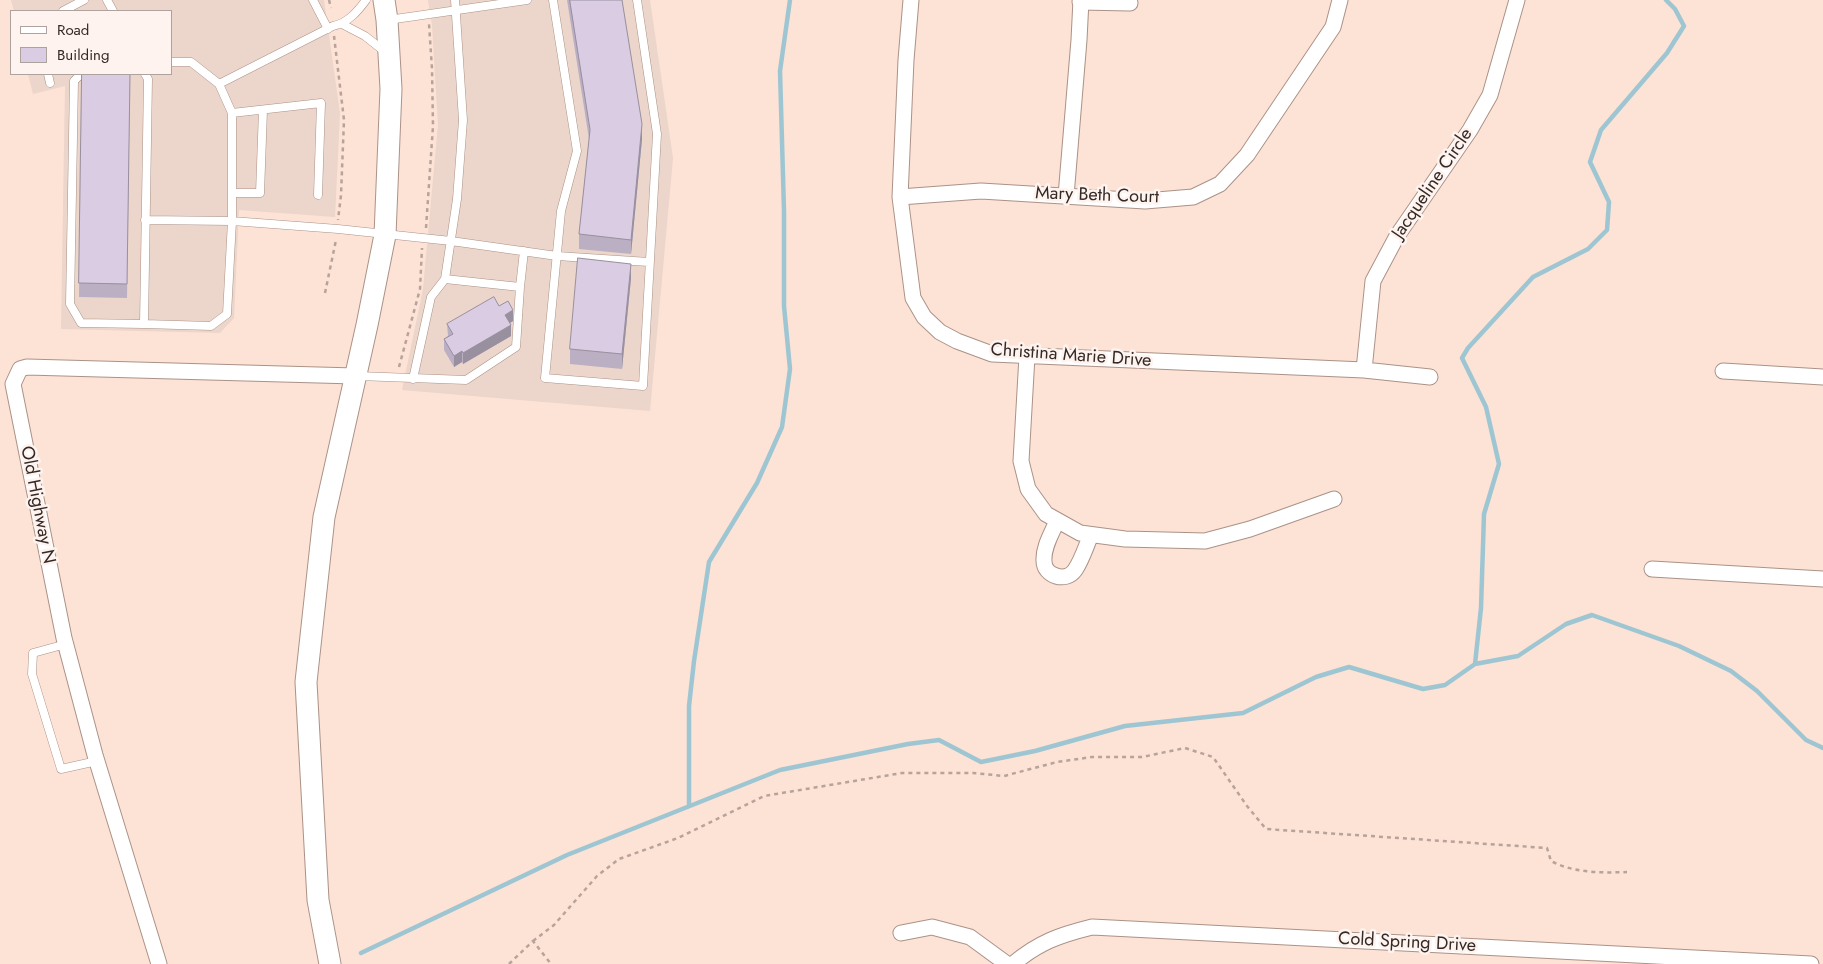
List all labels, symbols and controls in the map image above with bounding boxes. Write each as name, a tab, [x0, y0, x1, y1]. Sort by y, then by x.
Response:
legend	[10, 10, 172, 75]
text: Road	[57, 19, 89, 41]
text: Building	[57, 44, 109, 66]
street label: Jacqueline Circle	[1388, 125, 1478, 243]
street label: Mary Beth Court	[1035, 183, 1159, 209]
street label: Christina Marie Drive	[990, 340, 1152, 372]
street label: Old Highway N	[15, 444, 59, 566]
street label: Cold Spring Drive	[1337, 929, 1477, 957]

